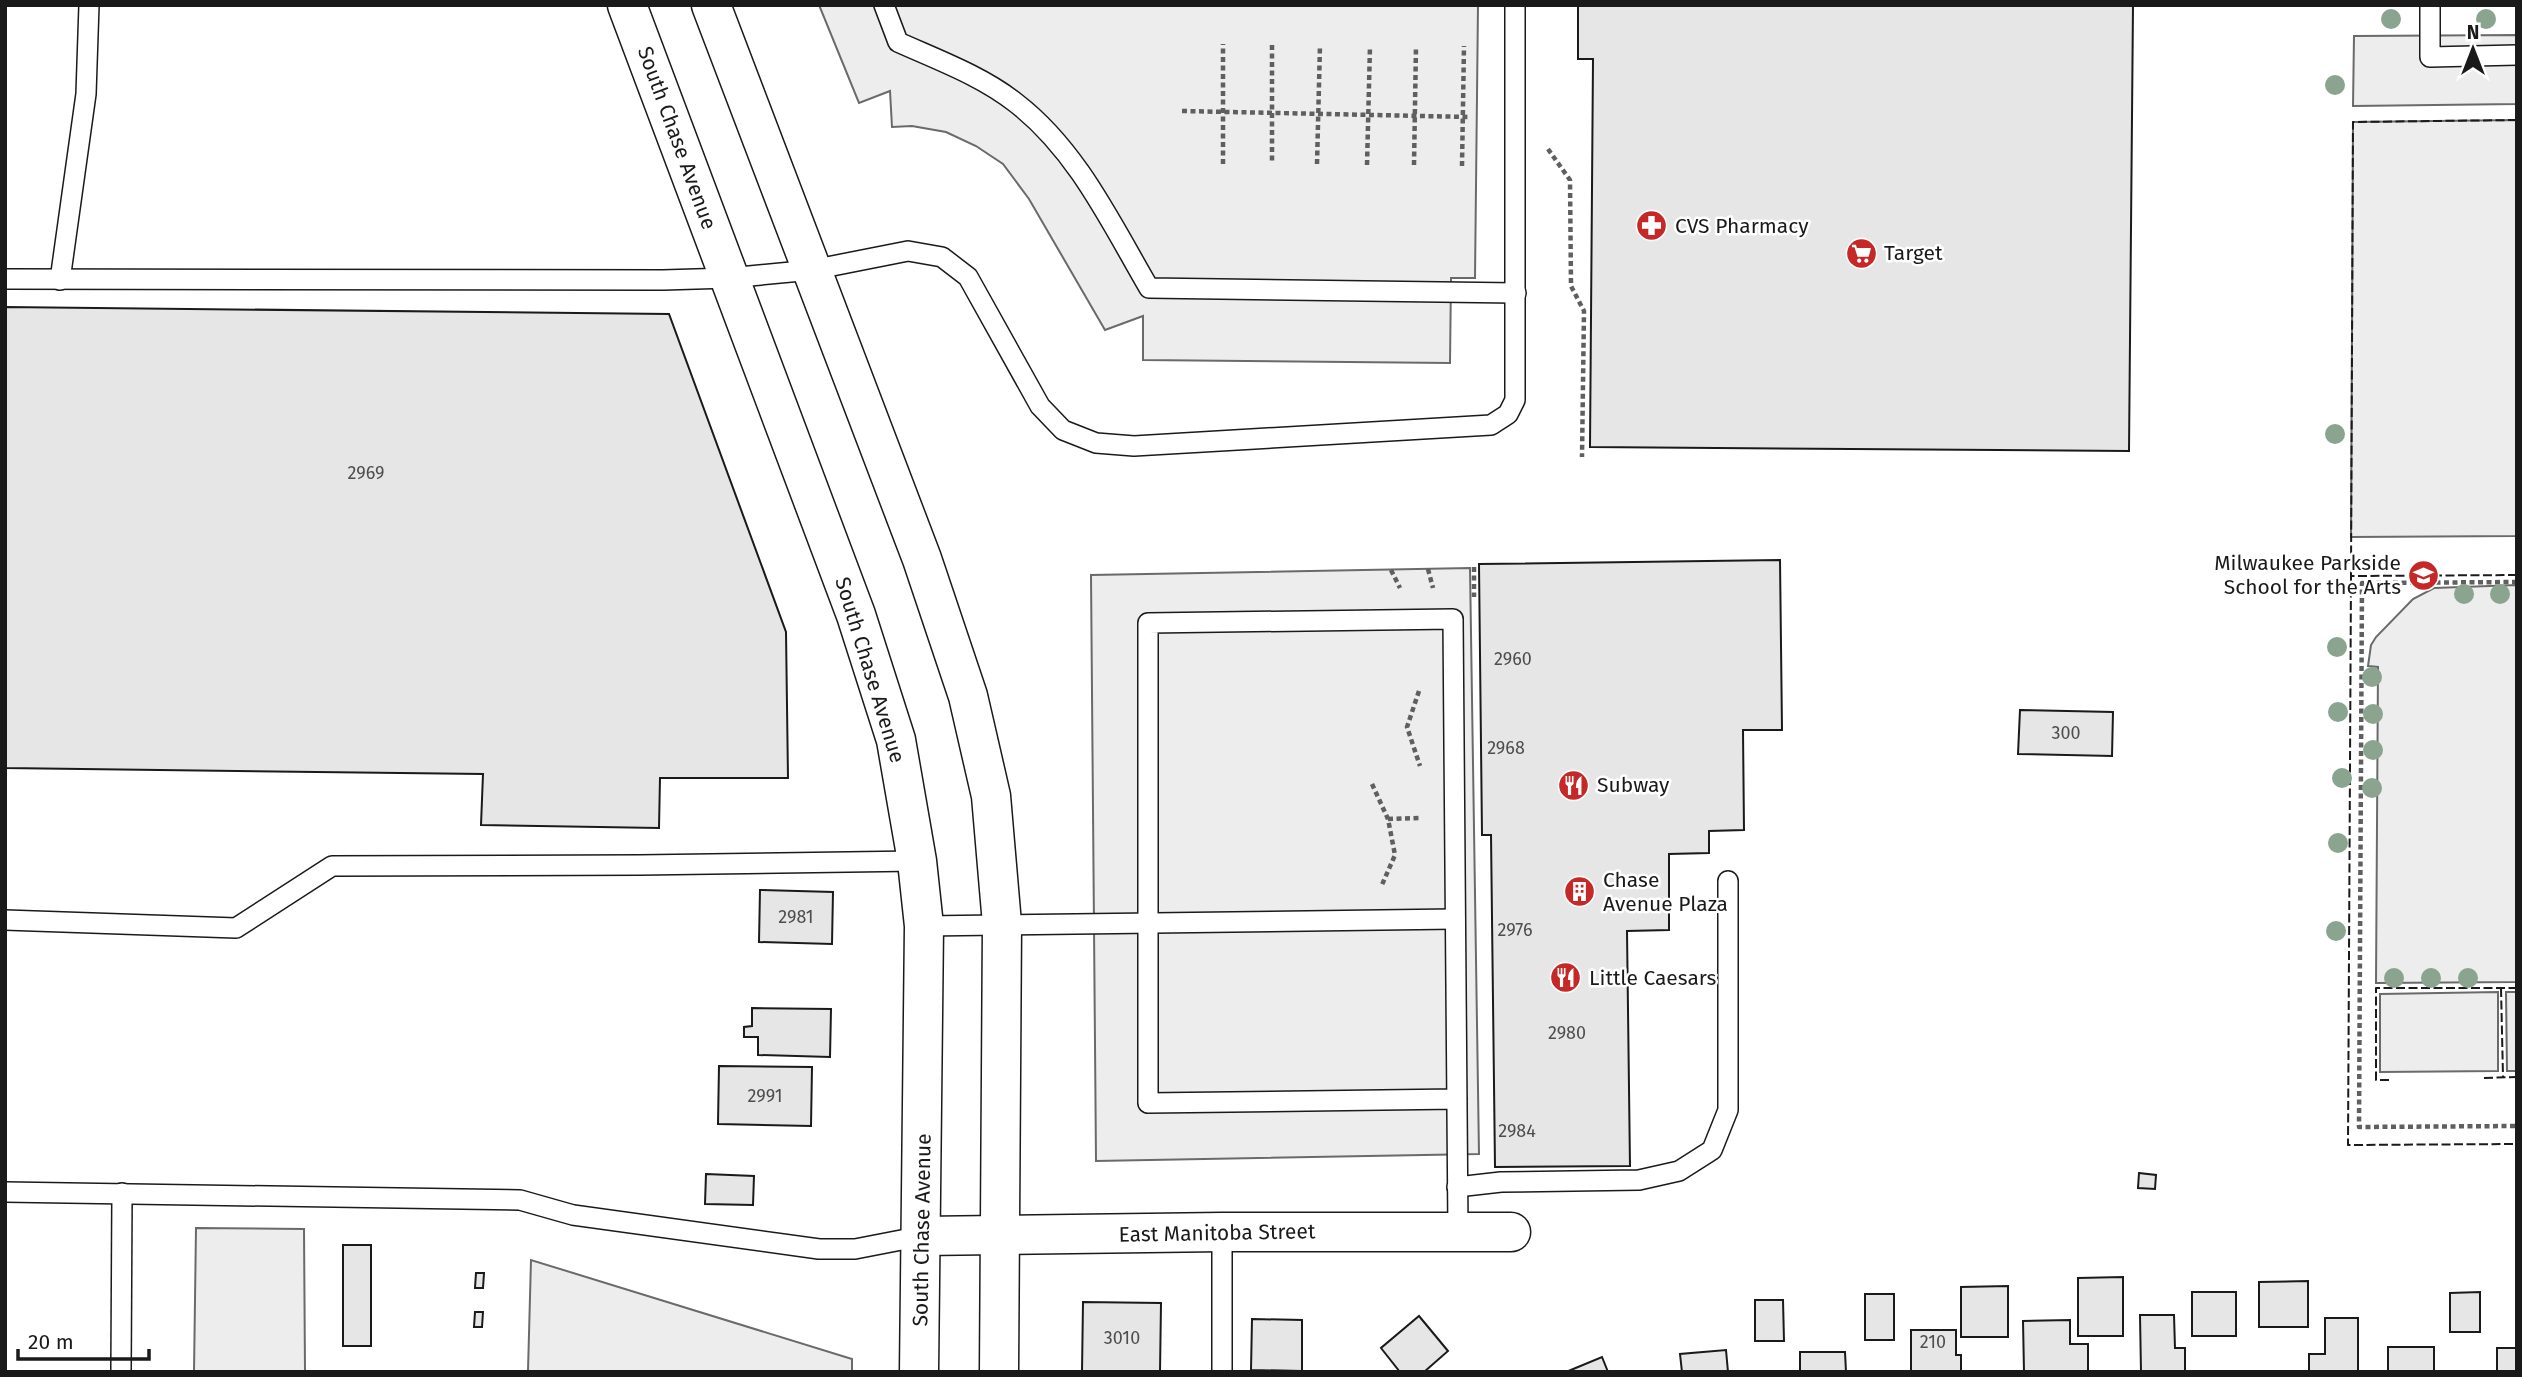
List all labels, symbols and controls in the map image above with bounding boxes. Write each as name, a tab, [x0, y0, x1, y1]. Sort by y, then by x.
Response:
north arrow	[2438, 14, 2508, 84]
text: N	[2467, 21, 2479, 44]
street label: South Chase Avenue	[632, 43, 722, 233]
pharmacy icon: CVS Pharmacy	[1635, 209, 1669, 243]
place label: CVS Pharmacy	[1675, 213, 1809, 239]
supermarket icon: Target	[1844, 236, 1878, 270]
place label: Target	[1884, 240, 1943, 266]
house number: 2969	[348, 462, 384, 484]
place label: Milwaukee Parkside School for the Arts	[2214, 550, 2401, 600]
school or university icon: Milwaukee Parkside School for the Arts	[2407, 558, 2441, 592]
street label: South Chase Avenue	[829, 574, 911, 766]
house number: 2960	[1494, 648, 1532, 670]
house number: 300	[2051, 722, 2081, 744]
house number: 2968	[1487, 737, 1525, 759]
restaurant icon: Subway	[1557, 768, 1591, 802]
place label: Subway	[1597, 772, 1670, 798]
place label: Chase Avenue Plaza	[1603, 867, 1728, 917]
building icon: Chase Avenue Plaza	[1563, 875, 1597, 909]
house number: 2981	[778, 906, 814, 928]
house number: 2976	[1497, 919, 1533, 941]
restaurant icon: Little Caesars	[1549, 961, 1583, 995]
place label: Little Caesars	[1589, 965, 1717, 991]
house number: 2980	[1548, 1022, 1586, 1044]
house number: 2991	[747, 1085, 783, 1107]
house number: 2984	[1498, 1120, 1536, 1142]
street label: South Chase Avenue	[907, 1133, 937, 1327]
street label: East Manitoba Street	[1118, 1218, 1316, 1248]
scale bar	[18, 1318, 149, 1362]
house number: 3010	[1104, 1327, 1140, 1349]
text: 20 m	[28, 1329, 74, 1355]
house number: 210	[1920, 1331, 1946, 1353]

